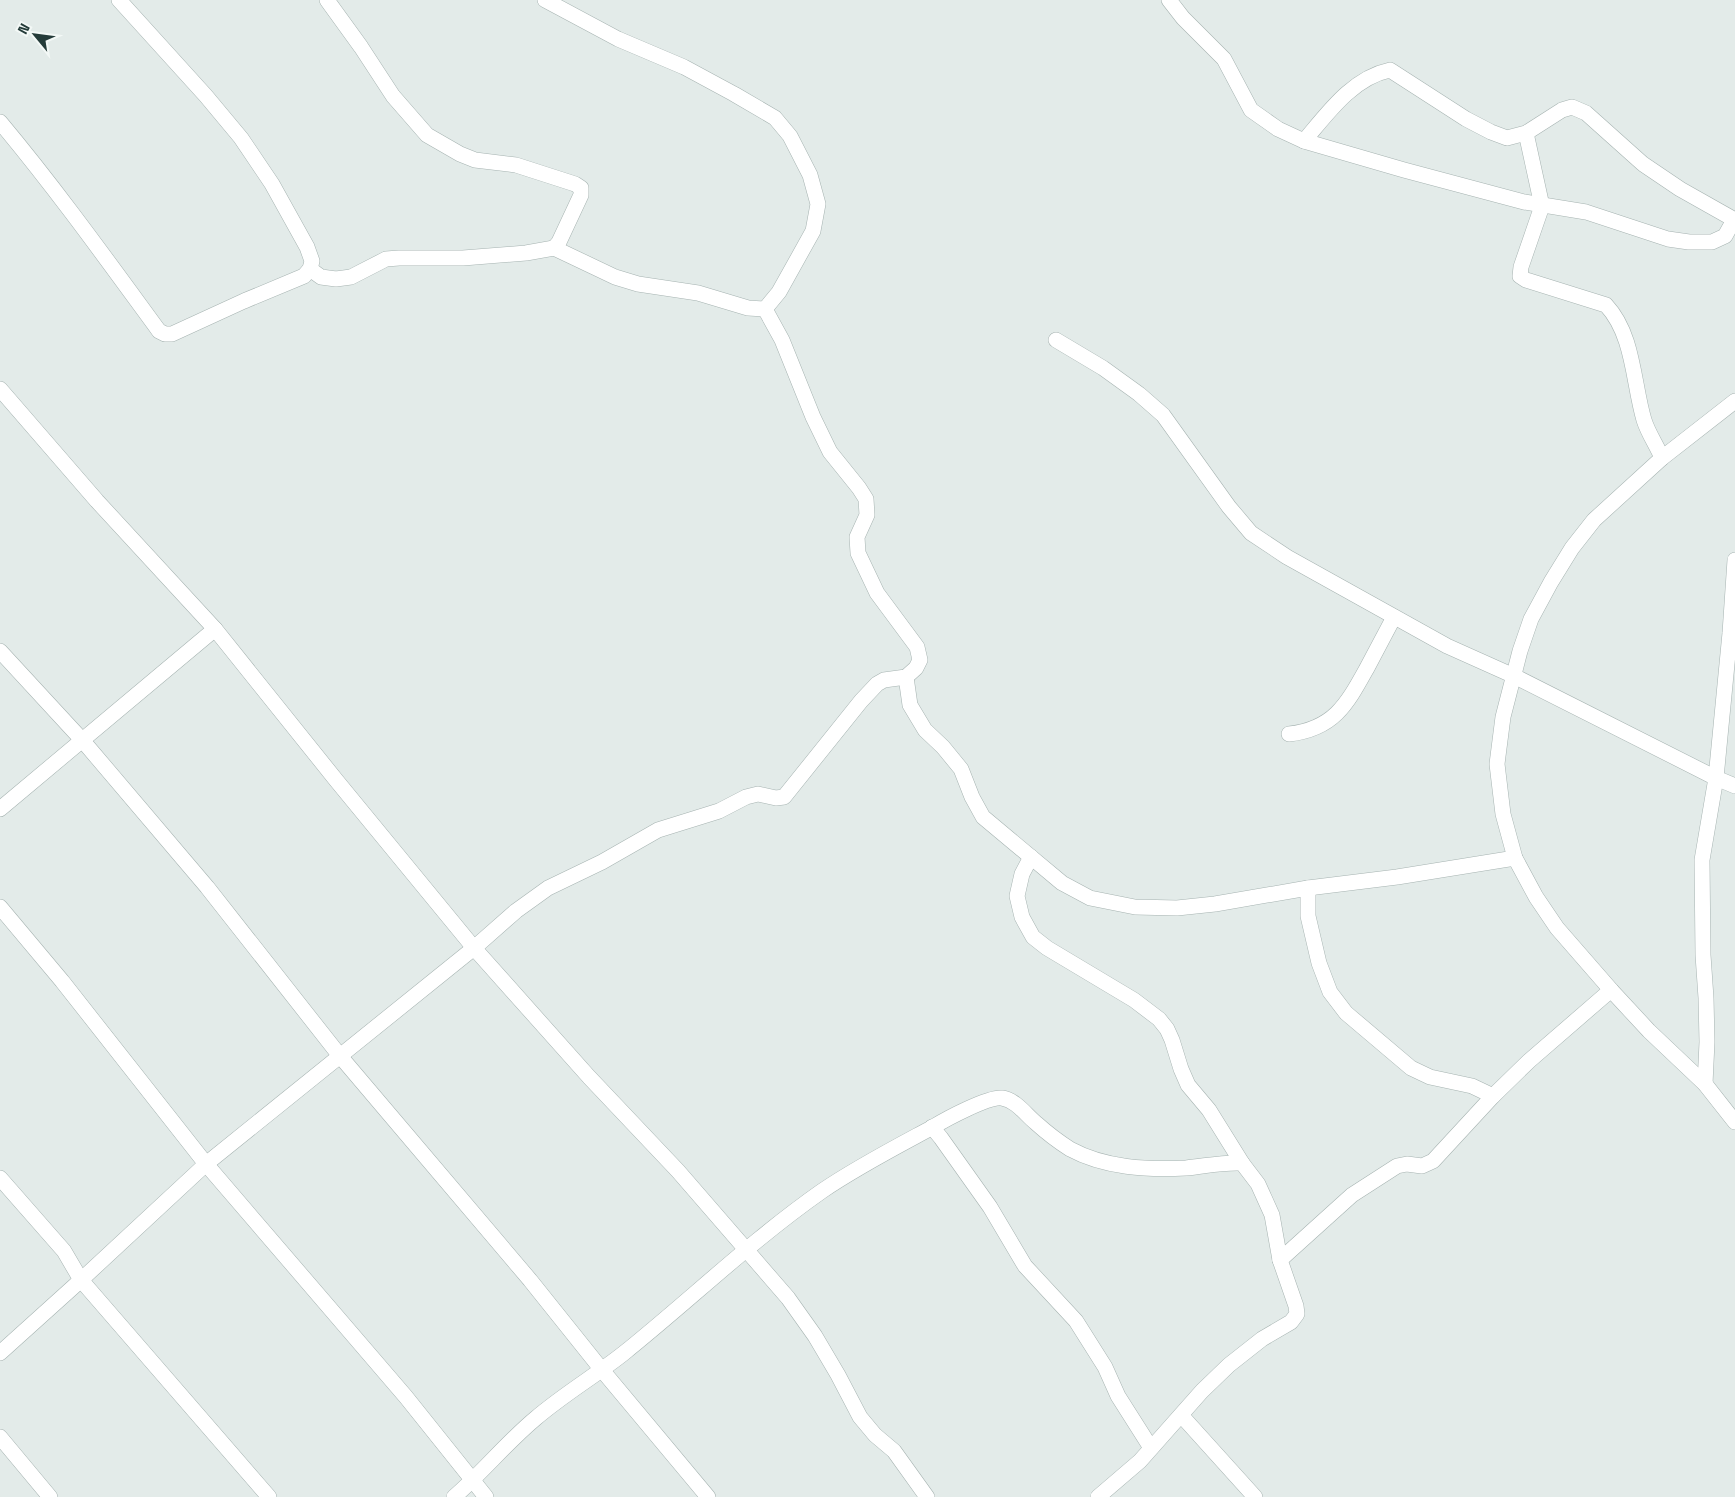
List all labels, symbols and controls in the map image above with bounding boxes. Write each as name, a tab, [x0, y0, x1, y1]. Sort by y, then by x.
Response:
north arrow	[10, 10, 60, 60]
text: N	[13, 20, 34, 37]

